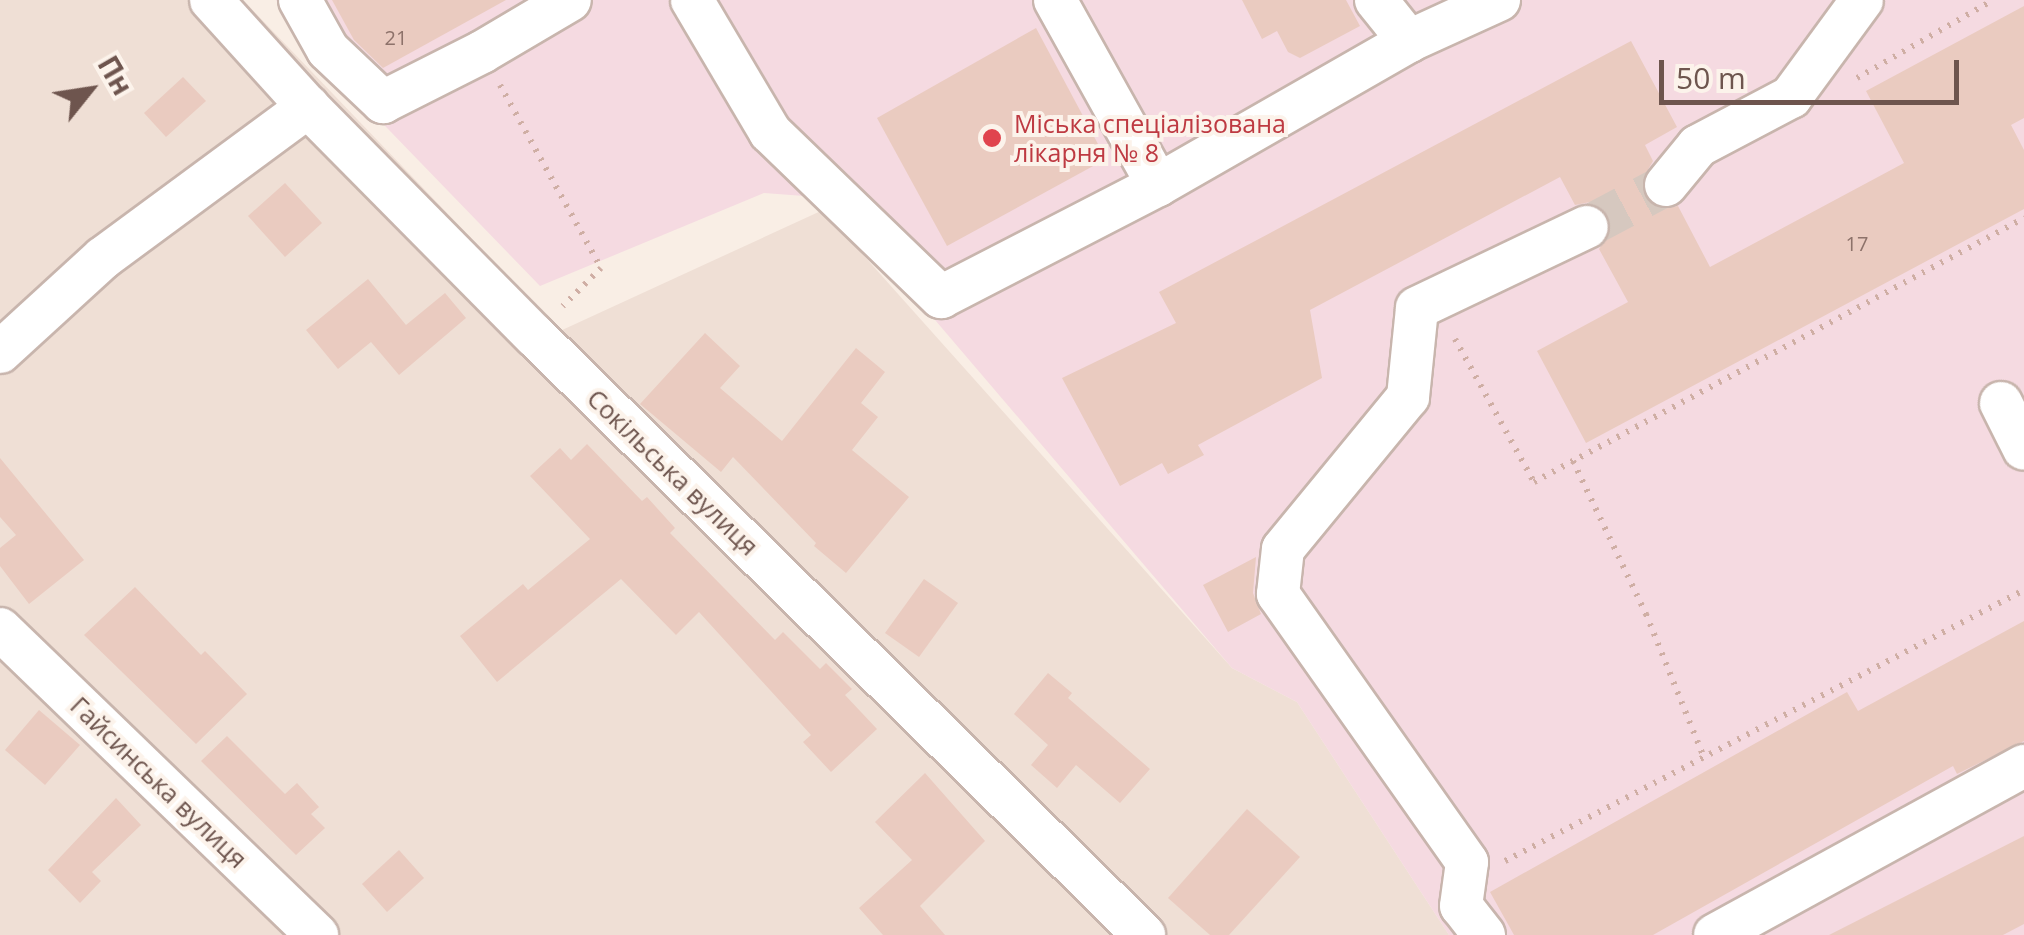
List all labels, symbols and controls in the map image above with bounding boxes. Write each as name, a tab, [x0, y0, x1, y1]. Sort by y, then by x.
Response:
house number: 21	[385, 25, 407, 49]
north arrow	[40, 40, 140, 140]
scale bar	[1664, 40, 1964, 102]
text: Пн	[90, 48, 142, 102]
text: 50 m	[1676, 57, 1746, 98]
place label: Міська спеціалізована лікарня № 8	[1014, 109, 1286, 168]
marker: Міська спеціалізована лікарня № 8	[979, 125, 1005, 151]
house number: 17	[1846, 231, 1868, 255]
street label: Сокільська вулиця	[581, 383, 765, 561]
street label: Гайсинська вулиця	[65, 690, 253, 874]

